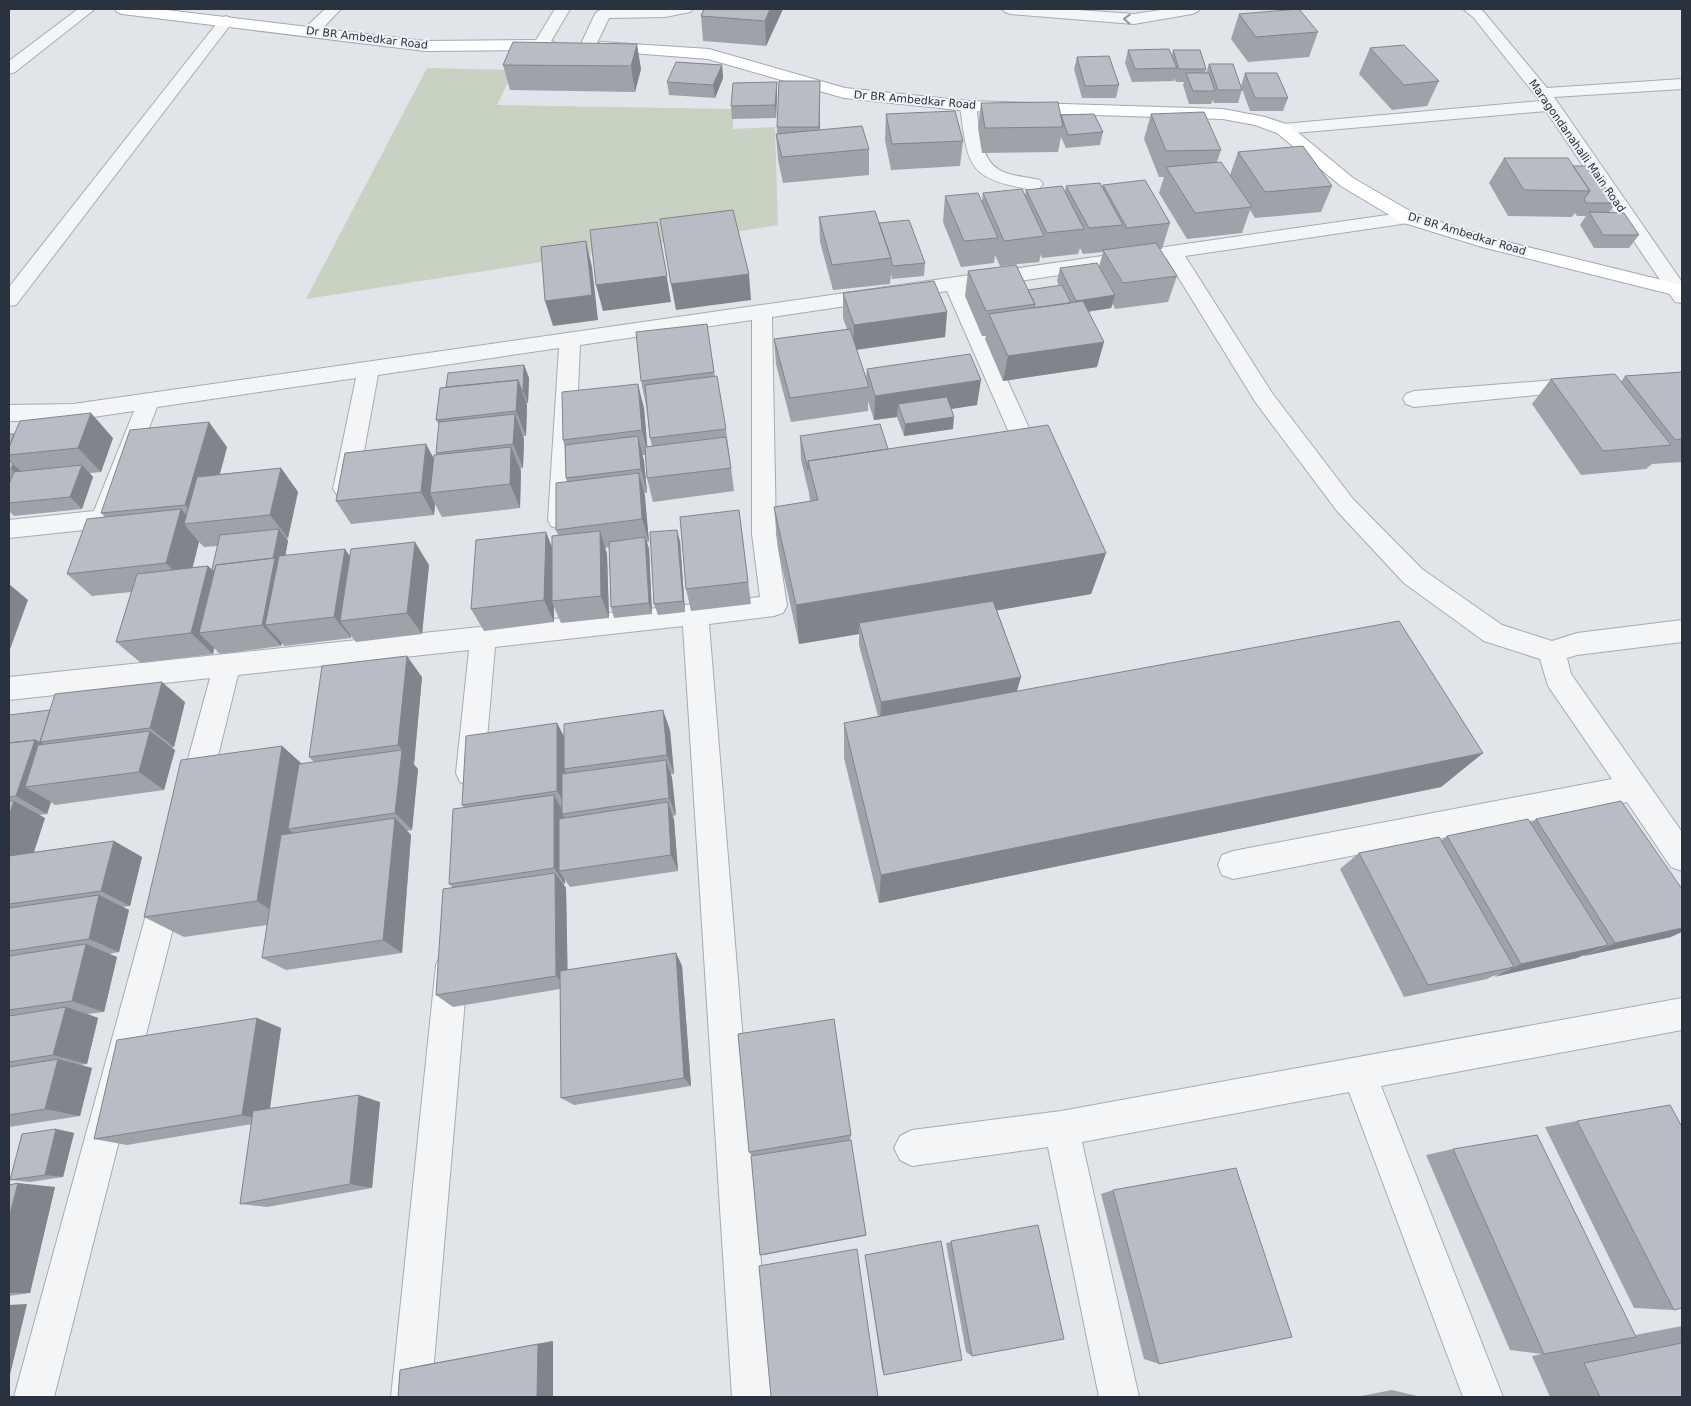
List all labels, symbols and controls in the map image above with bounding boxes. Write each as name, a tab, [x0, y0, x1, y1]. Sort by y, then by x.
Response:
one-way arrow	[1123, 13, 1131, 24]
street label: Dr BR Ambedkar Road	[305, 24, 429, 52]
street label: Maragondanahalli Main Road	[1526, 77, 1628, 215]
street label: Dr BR Ambedkar Road	[853, 88, 977, 112]
street label: Dr BR Ambedkar Road	[1406, 210, 1528, 258]

